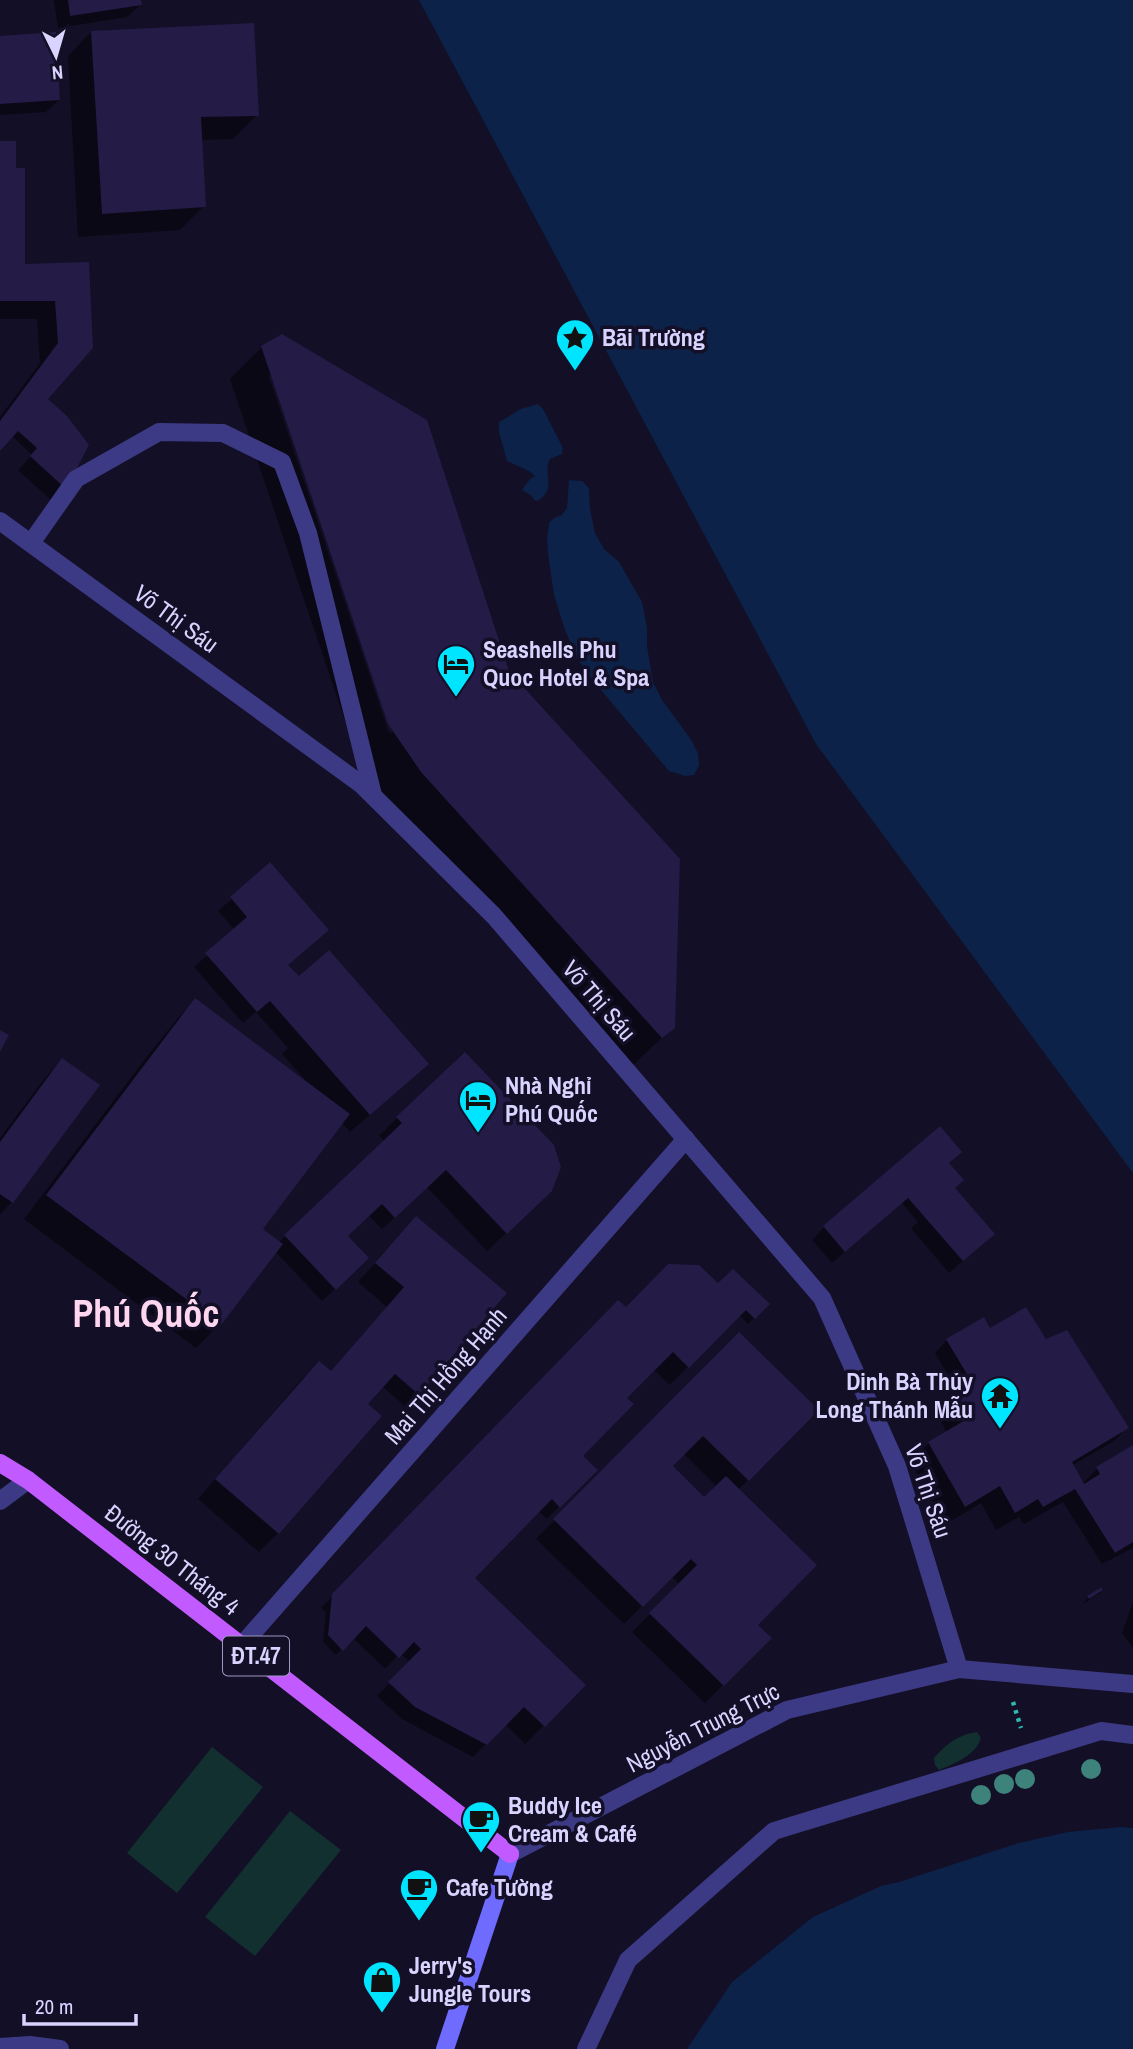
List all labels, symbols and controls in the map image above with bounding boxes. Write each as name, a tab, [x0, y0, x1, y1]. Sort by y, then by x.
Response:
north arrow	[21, 21, 91, 91]
text: N	[51, 59, 64, 86]
place icon: Bãi Trường	[554, 317, 596, 372]
place label: Bãi Trường	[602, 321, 705, 353]
street label: Võ Thị Sáu	[128, 577, 225, 660]
place label: Seashells Phu Quoc Hotel & Spa	[483, 633, 649, 693]
hotel icon: Seashells Phu Quoc Hotel & Spa	[435, 643, 477, 698]
street label: Võ Thị Sáu	[556, 953, 644, 1047]
place label: Nhà Nghỉ Phú Quốc	[505, 1069, 598, 1129]
hotel icon: Nhà Nghỉ Phú Quốc	[457, 1079, 499, 1134]
district label: Phú Quốc	[72, 1288, 220, 1339]
street label: Mai Thị Hồng Hạnh	[377, 1300, 514, 1451]
place label: Dinh Bà Thủy Long Thánh Mẫu	[816, 1365, 973, 1425]
temple icon: Dinh Bà Thủy Long Thánh Mẫu	[979, 1375, 1021, 1430]
street label: Võ Thị Sáu	[898, 1440, 960, 1542]
street label: Đường 30 Tháng 4	[99, 1497, 247, 1622]
road number: ĐT.47	[223, 1637, 289, 1676]
street label: Nguyễn Trung Trực	[621, 1675, 785, 1779]
place label: Buddy Ice Cream & Café	[508, 1789, 637, 1849]
cafe icon: Buddy Ice Cream & Café	[460, 1799, 502, 1854]
cafe icon: Cafe Tường	[398, 1867, 440, 1922]
place label: Cafe Tường	[446, 1871, 553, 1903]
place label: Jerry's Jungle Tours	[409, 1949, 531, 2009]
shop icon: Jerry's Jungle Tours	[361, 1959, 403, 2014]
scale bar	[24, 1982, 136, 2026]
text: 20 m	[35, 1992, 73, 2021]

